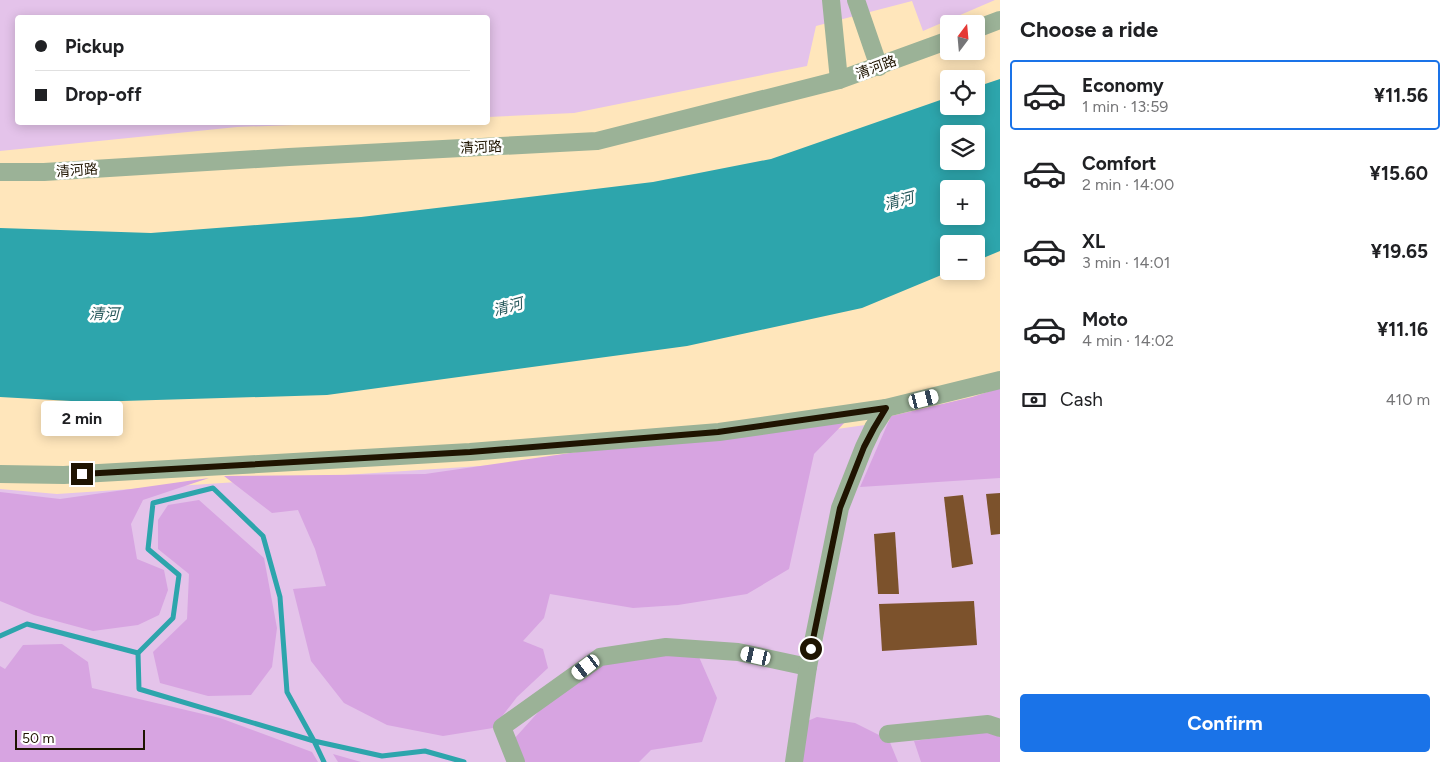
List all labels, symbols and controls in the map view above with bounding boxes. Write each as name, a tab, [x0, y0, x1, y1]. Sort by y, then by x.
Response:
north arrow	[940, 15, 985, 60]
map controls	[940, 15, 985, 280]
text: Choose a ride	[1020, 16, 1158, 43]
text: Pickup	[65, 35, 124, 58]
street label: 清河路	[854, 52, 899, 83]
button: locate	[940, 70, 985, 115]
icon: car	[1022, 73, 1067, 118]
text: Economy	[1082, 74, 1164, 97]
text: Drop-off	[65, 83, 142, 106]
text: ¥11.56	[1374, 84, 1428, 107]
text: 1 min · 13:59	[1082, 97, 1168, 116]
button: layers	[940, 125, 985, 170]
street label: 清河路	[460, 138, 502, 157]
icon: car	[1022, 151, 1067, 196]
text: Comfort	[1082, 152, 1157, 175]
street label: 清河路	[55, 161, 99, 180]
text: ¥15.60	[1370, 162, 1428, 185]
text: 2 min · 14:00	[1082, 175, 1174, 194]
button: +	[940, 180, 985, 225]
water label: 清河	[882, 188, 919, 214]
icon: car	[1022, 229, 1067, 274]
text: XL	[1082, 230, 1105, 253]
button: −	[940, 235, 985, 280]
text: ¥19.65	[1371, 240, 1428, 263]
text: 3 min · 14:01	[1082, 253, 1170, 272]
water label: 清河	[491, 294, 528, 320]
water label: 清河	[89, 305, 122, 323]
icon: car	[1022, 307, 1067, 352]
text: Moto	[1082, 308, 1128, 331]
text: ¥11.16	[1377, 318, 1428, 341]
text: 4 min · 14:02	[1082, 331, 1174, 350]
icon: cash	[1020, 386, 1048, 414]
car	[907, 388, 940, 410]
text: Cash	[1060, 388, 1103, 411]
text: 410 m	[1386, 390, 1430, 409]
callout: 2 min	[41, 402, 123, 436]
text: 2 min	[62, 409, 102, 428]
route end	[71, 463, 93, 485]
route start	[800, 638, 822, 660]
car	[739, 645, 772, 667]
car	[569, 652, 602, 682]
button: Confirm	[1020, 694, 1430, 752]
scale bar	[15, 727, 145, 750]
text: 50 m	[22, 730, 54, 747]

